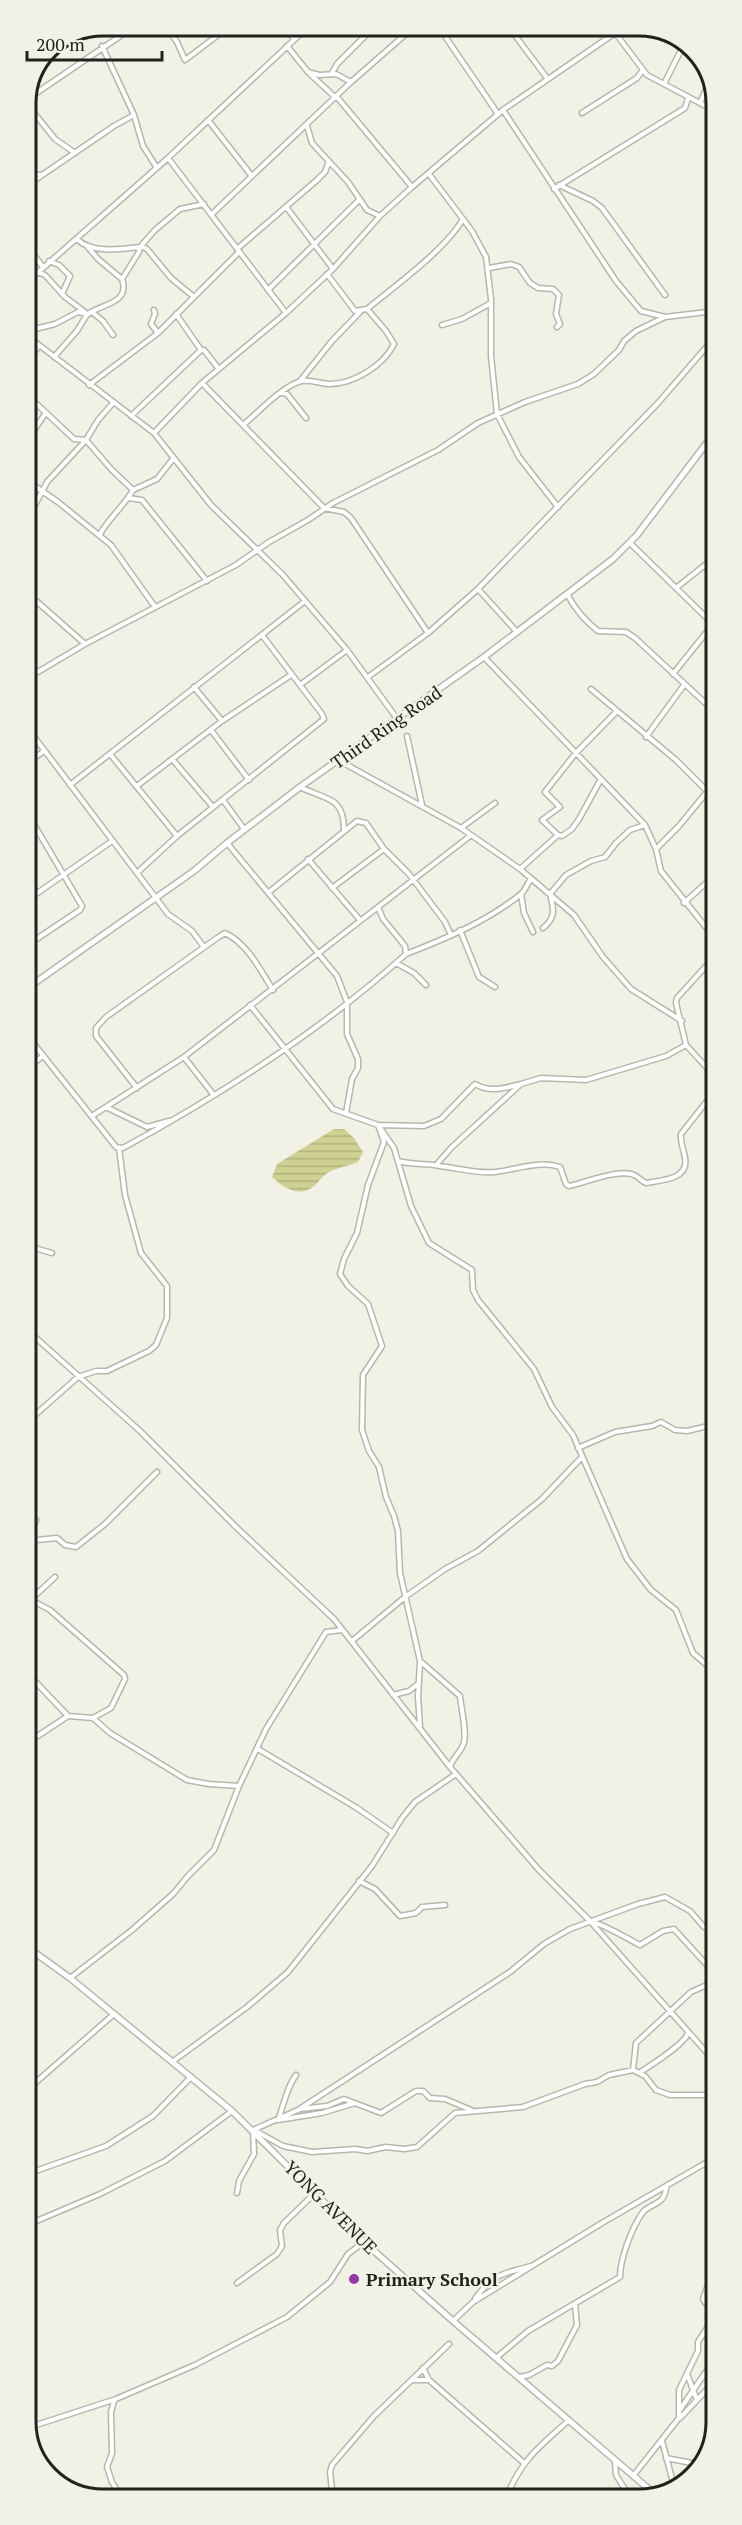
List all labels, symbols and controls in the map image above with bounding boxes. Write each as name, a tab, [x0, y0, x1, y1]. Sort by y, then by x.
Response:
scale bar	[27, 24, 162, 62]
text: 200 m	[36, 32, 85, 56]
street label: Third Ring Road	[326, 680, 446, 774]
street label: YONG AVENUE	[279, 2155, 383, 2259]
place label: Primary School	[366, 2267, 498, 2291]
marker: Primary School	[347, 2272, 361, 2286]

